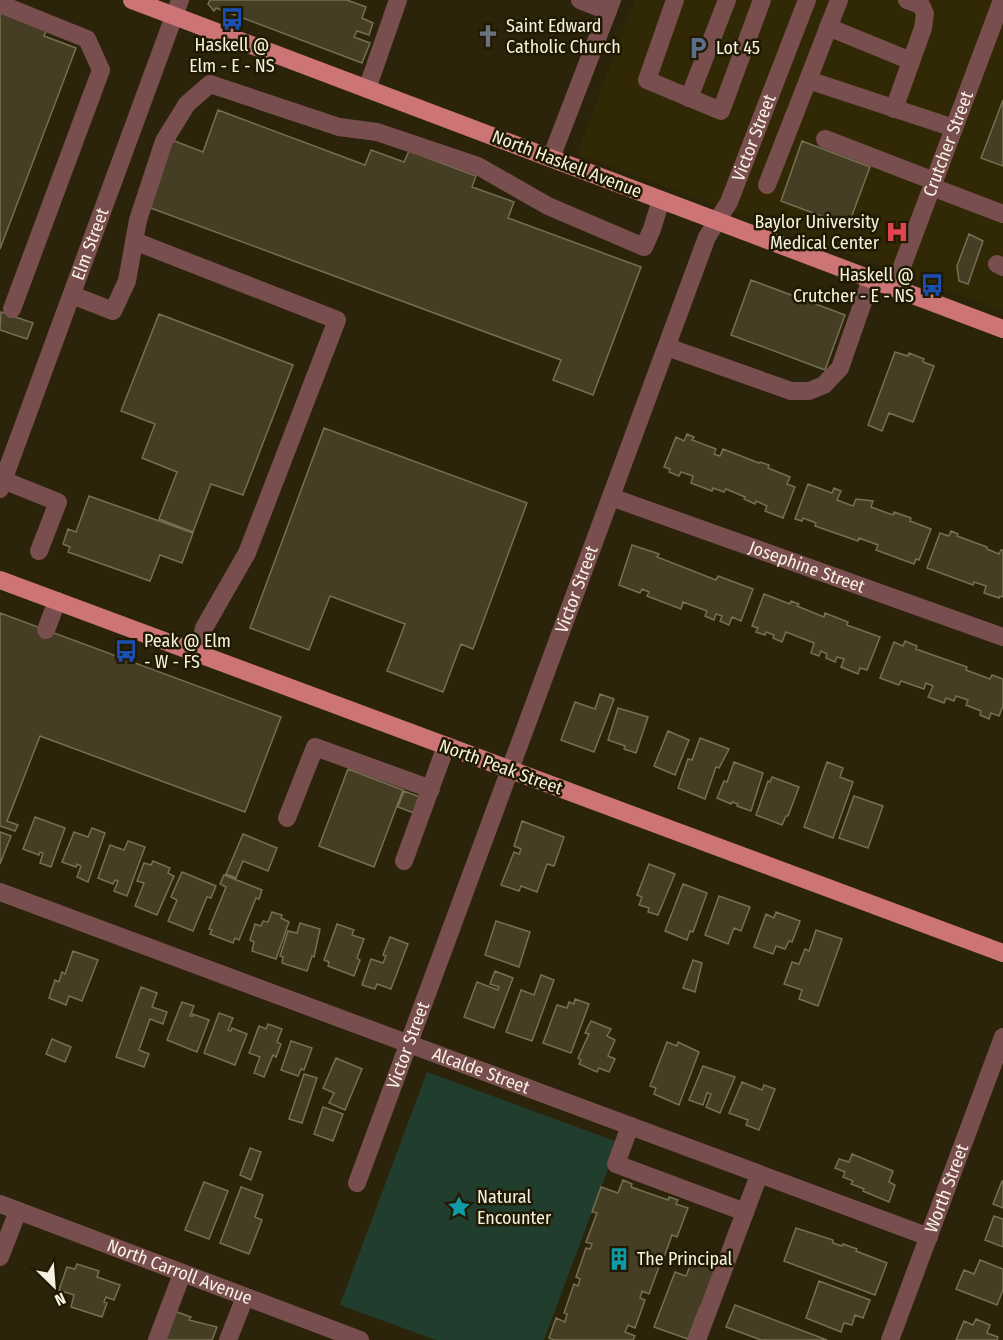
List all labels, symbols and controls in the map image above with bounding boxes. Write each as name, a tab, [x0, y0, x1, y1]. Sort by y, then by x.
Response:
bus stop icon: Haskell @ Elm - E - NS	[219, 6, 245, 32]
place label: Saint Edward Catholic Church	[506, 15, 621, 58]
church icon: Saint Edward Catholic Church	[475, 23, 501, 49]
place label: Haskell @ Elm - E - NS	[189, 34, 275, 77]
parking icon: Lot 45	[685, 35, 711, 61]
place label: Lot 45	[716, 37, 760, 59]
street label: Crutcher Street	[918, 88, 978, 200]
street label: Victor Street	[727, 91, 781, 184]
street label: North Haskell Avenue	[489, 125, 645, 203]
street label: Elm Street	[67, 205, 114, 283]
place label: Baylor University Medical Center	[754, 211, 880, 254]
hospital icon: Baylor University Medical Center	[884, 219, 910, 245]
place label: Haskell @ Crutcher - E - NS	[793, 264, 914, 307]
bus stop icon: Haskell @ Crutcher - E - NS	[919, 272, 945, 298]
street label: Josephine Street	[746, 536, 868, 598]
street label: Victor Street	[550, 543, 603, 636]
place label: Peak @ Elm - W - FS	[144, 630, 231, 673]
bus stop icon: Peak @ Elm - W - FS	[113, 638, 139, 664]
street label: North Peak Street	[436, 735, 566, 800]
street label: Victor Street	[382, 998, 434, 1092]
street label: Alcalde Street	[429, 1043, 533, 1099]
street label: Worth Street	[920, 1141, 973, 1236]
place label: Natural Encounter	[477, 1186, 552, 1229]
place icon: Natural Encounter	[446, 1194, 472, 1220]
street label: North Carroll Avenue	[104, 1234, 255, 1309]
building icon: The Principal	[606, 1246, 632, 1272]
place label: The Principal	[637, 1248, 733, 1270]
north arrow	[24, 1256, 84, 1316]
text: N	[52, 1289, 68, 1310]

